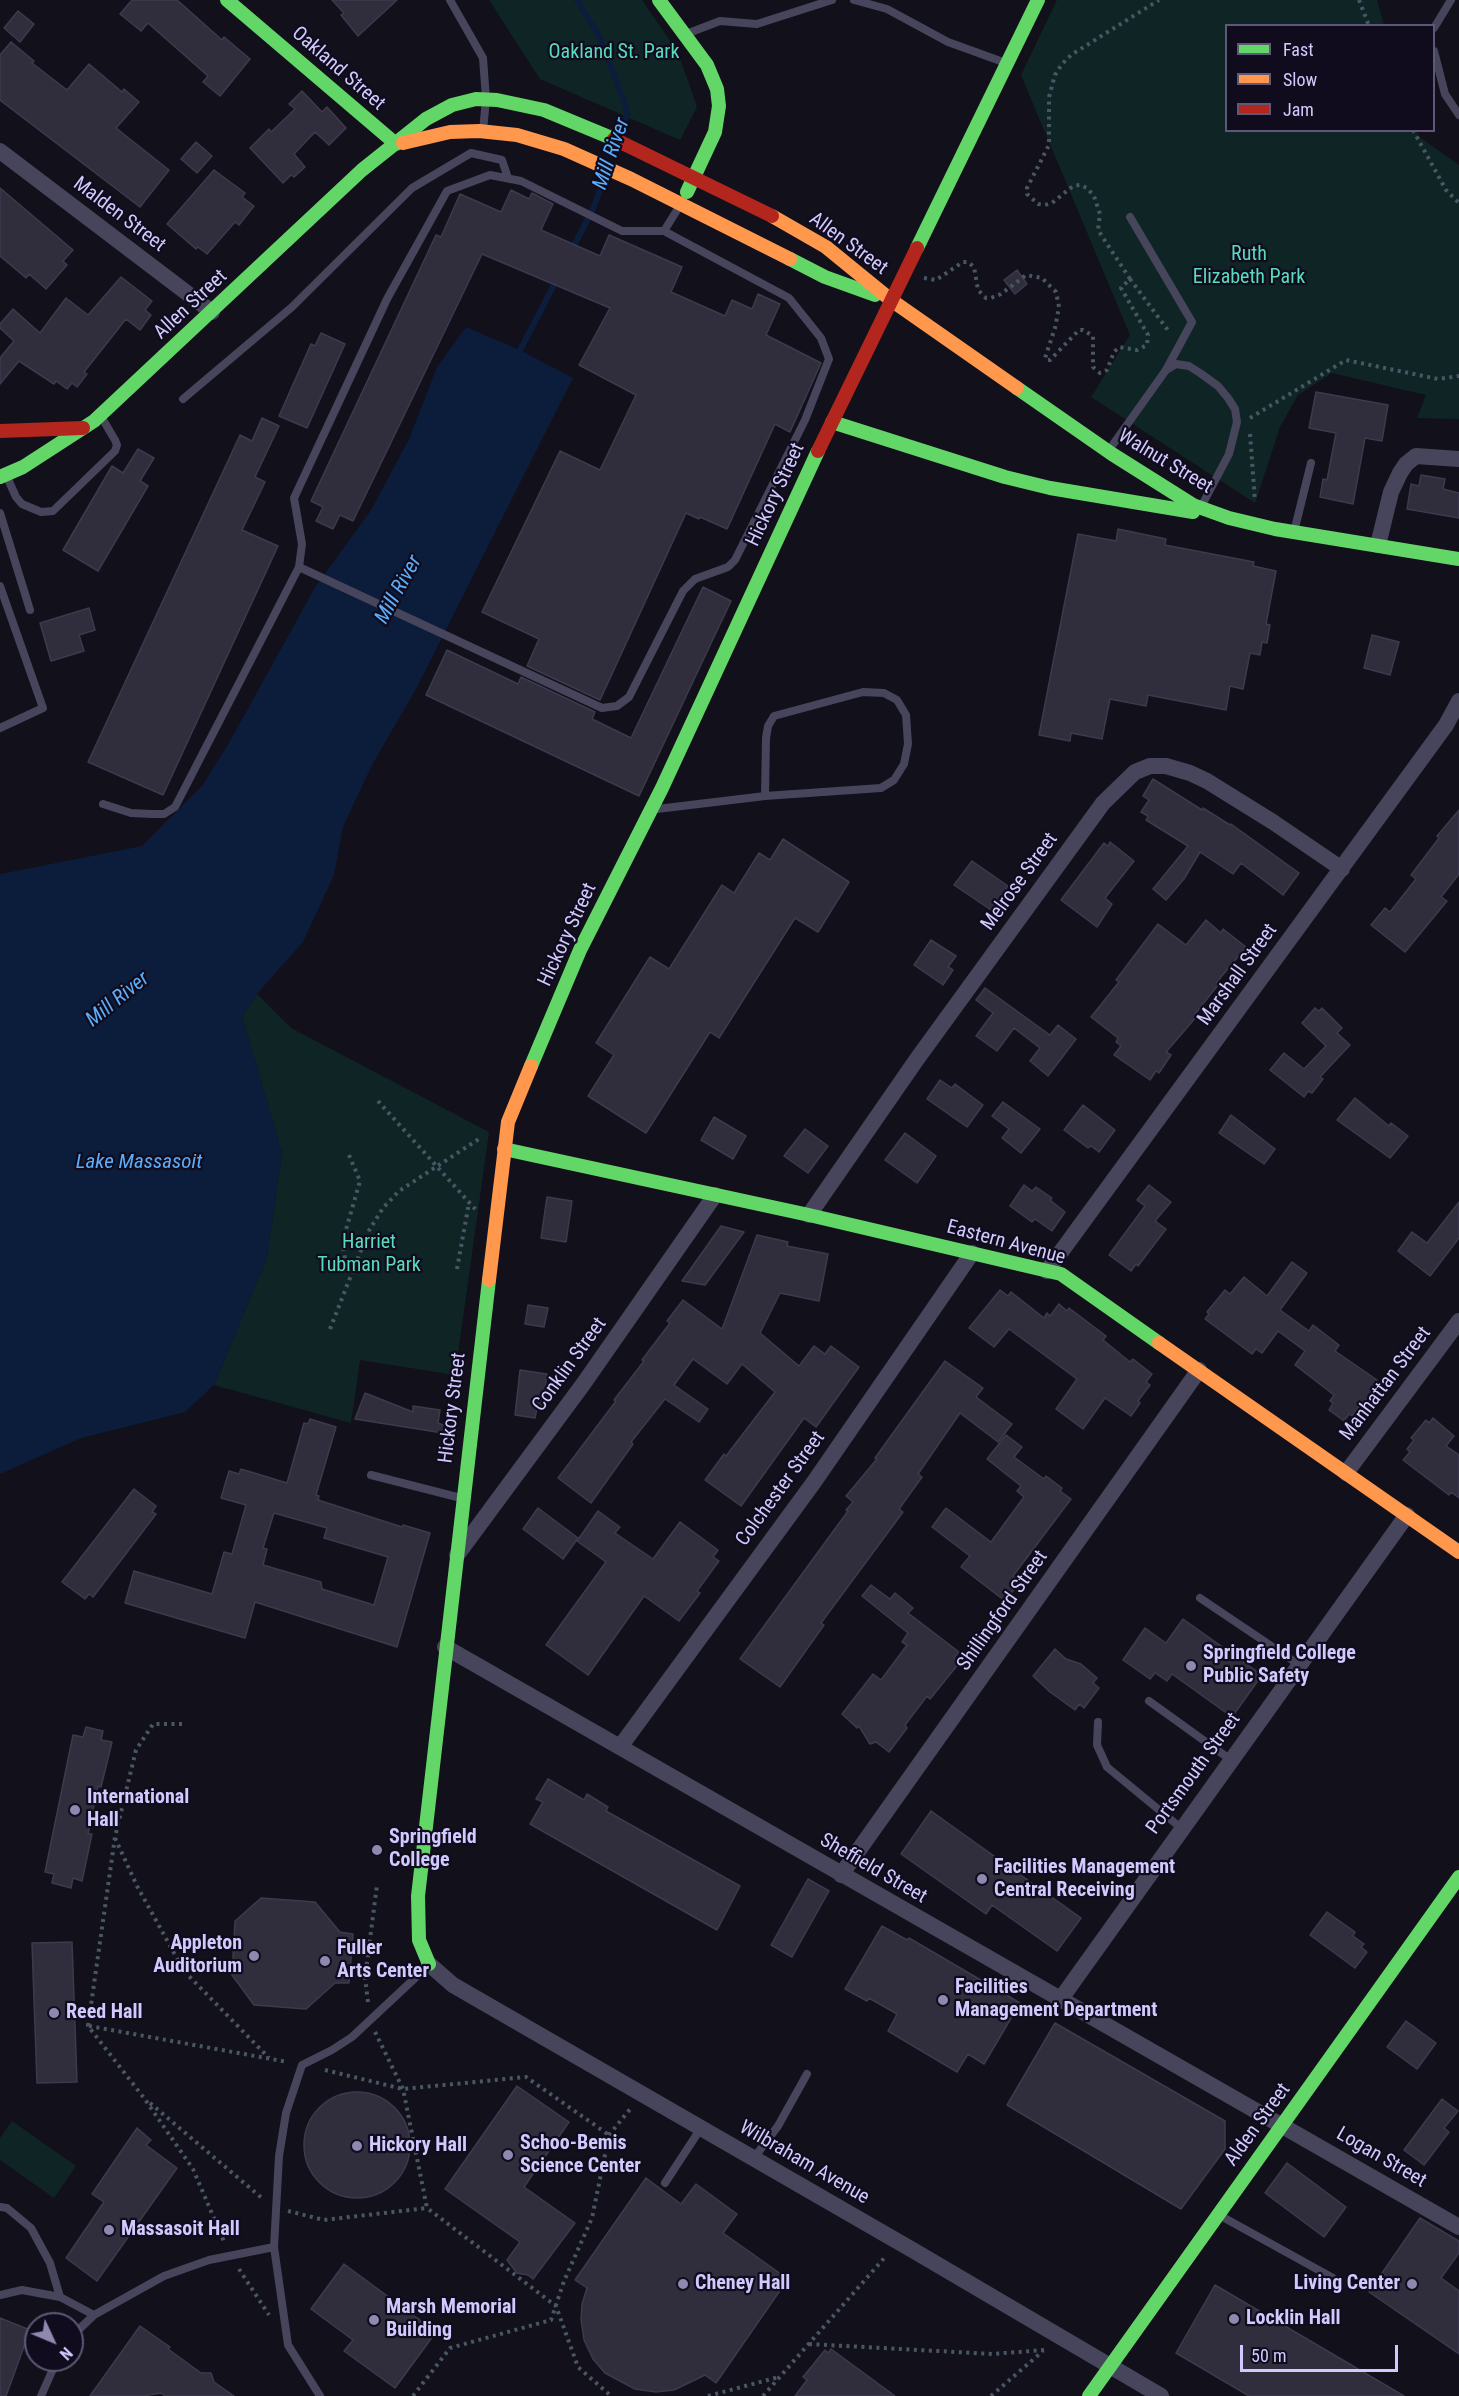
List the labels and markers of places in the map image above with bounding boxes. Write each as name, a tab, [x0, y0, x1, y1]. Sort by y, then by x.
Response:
place label: Springfield College Public Safety	[1203, 1642, 1356, 1689]
marker: Springfield College Public Safety	[1184, 1659, 1198, 1673]
place label: International Hall	[87, 1786, 189, 1833]
marker: International Hall	[68, 1803, 82, 1817]
place label: Springfield College	[389, 1826, 477, 1873]
marker: Springfield College	[370, 1843, 384, 1857]
place label: Facilities Management Central Receiving	[994, 1856, 1175, 1903]
marker: Facilities Management Central Receiving	[975, 1872, 989, 1886]
place label: Appleton Auditorium	[153, 1932, 242, 1979]
place label: Fuller Arts Center	[337, 1937, 429, 1984]
marker: Appleton Auditorium	[247, 1949, 261, 1963]
marker: Fuller Arts Center	[318, 1954, 332, 1968]
place label: Facilities Management Department	[955, 1976, 1157, 2023]
marker: Facilities Management Department	[936, 1993, 950, 2007]
place label: Reed Hall	[66, 2001, 143, 2025]
marker: Reed Hall	[47, 2006, 61, 2020]
place label: Schoo-Bemis Science Center	[520, 2132, 641, 2179]
place label: Hickory Hall	[369, 2134, 467, 2158]
marker: Hickory Hall	[350, 2139, 364, 2153]
marker: Schoo-Bemis Science Center	[501, 2148, 515, 2162]
place label: Massasoit Hall	[121, 2218, 240, 2242]
marker: Massasoit Hall	[102, 2223, 116, 2237]
place label: Cheney Hall	[695, 2272, 790, 2296]
place label: Living Center	[1294, 2272, 1400, 2296]
marker: Cheney Hall	[676, 2277, 690, 2291]
marker: Living Center	[1405, 2277, 1419, 2291]
place label: Marsh Memorial Building	[386, 2296, 516, 2343]
place label: Locklin Hall	[1246, 2307, 1341, 2331]
marker: Locklin Hall	[1227, 2312, 1241, 2326]
marker: Marsh Memorial Building	[367, 2313, 381, 2327]

